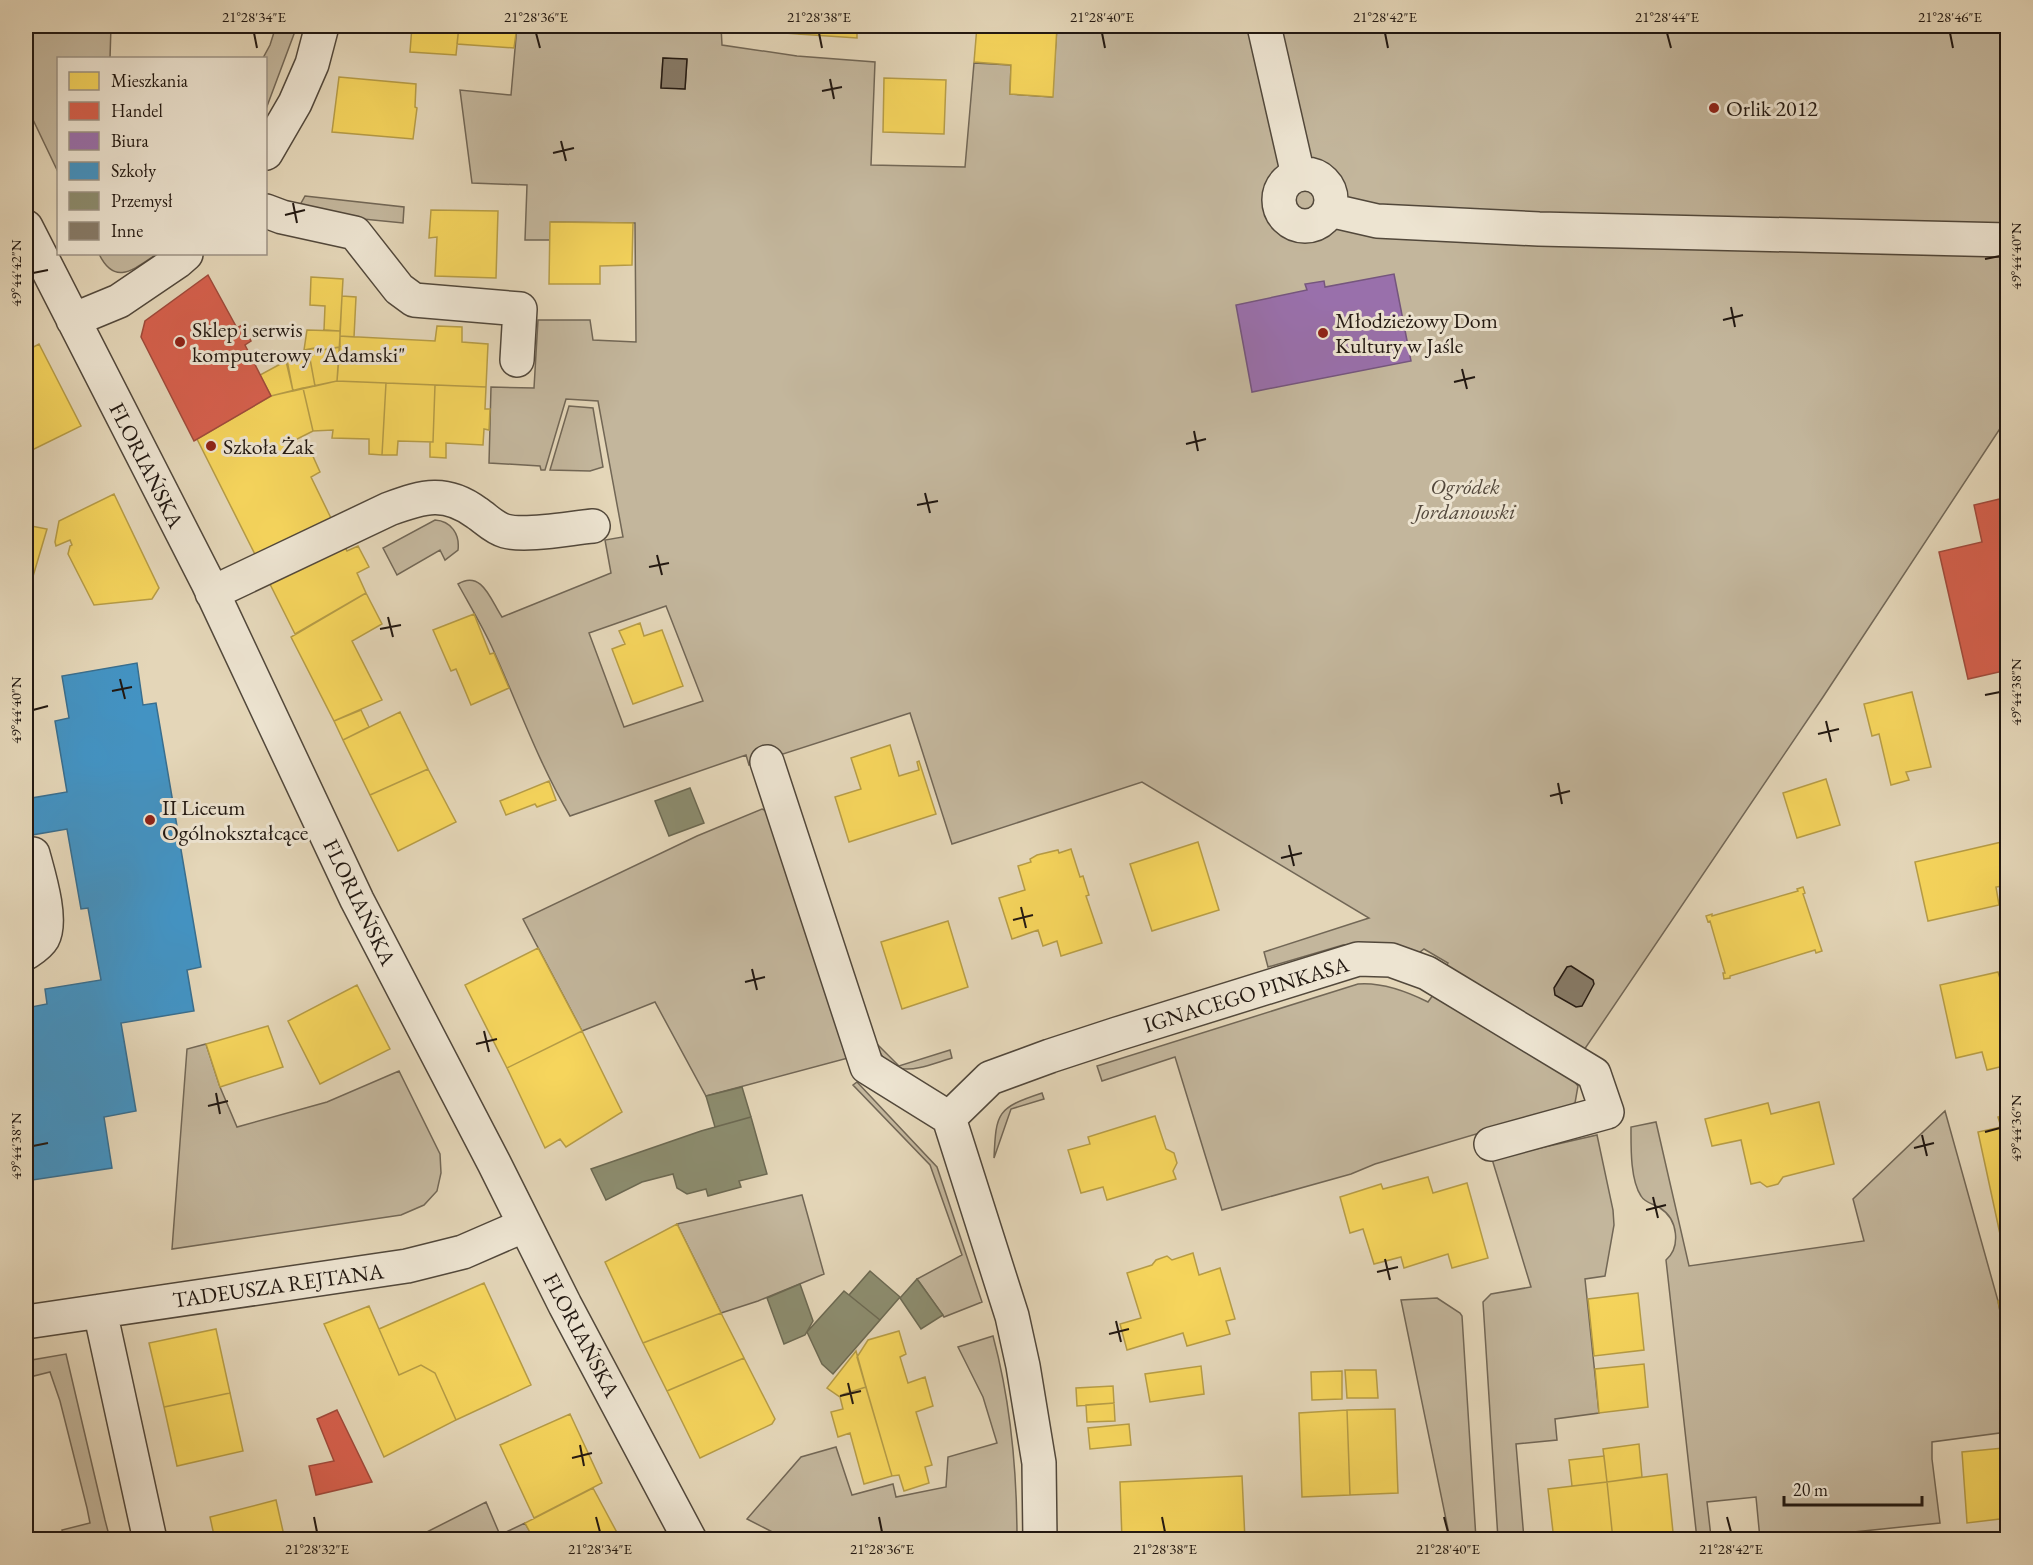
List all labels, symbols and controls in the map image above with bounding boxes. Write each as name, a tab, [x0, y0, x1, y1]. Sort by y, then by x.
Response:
text: 21°28'34"E	[222, 7, 287, 26]
text: 21°28'36"E	[504, 7, 569, 26]
text: 21°28'38"E	[787, 7, 852, 26]
text: 21°28'40"E	[1070, 7, 1135, 26]
text: 21°28'42"E	[1353, 7, 1418, 26]
text: 21°28'44"E	[1635, 7, 1700, 26]
text: 21°28'46"E	[1918, 7, 1983, 26]
legend	[57, 57, 267, 255]
text: Mieszkania	[111, 69, 189, 92]
place label: Orlik 2012	[1726, 94, 1818, 123]
text: Handel	[111, 99, 163, 122]
marker: Orlik 2012	[1707, 101, 1721, 115]
text: Biura	[111, 129, 149, 152]
text: Szkoły	[111, 159, 156, 182]
text: Przemysł	[111, 189, 173, 212]
text: Inne	[111, 219, 143, 242]
text: 49°44'40"N	[2006, 222, 2025, 290]
text: 49°44'42"N	[6, 239, 25, 307]
place label: Młodzieżowy Dom Kultury w Jaśle	[1335, 306, 1498, 360]
place label: Sklep i serwis komputerowy "Adamski"	[192, 315, 405, 369]
marker: Młodzieżowy Dom Kultury w Jaśle	[1316, 326, 1330, 340]
marker: Sklep i serwis komputerowy "Adamski"	[173, 335, 187, 349]
street label: FLORIAŃSKA	[103, 398, 191, 534]
place label: Szkoła Żak	[223, 432, 315, 461]
marker: Szkoła Żak	[204, 439, 218, 453]
park label: Ogródek Jordanowski	[1410, 472, 1517, 526]
text: 49°44'38"N	[2006, 658, 2025, 726]
text: 49°44'40"N	[6, 676, 25, 744]
place label: II Liceum Ogólnokształcące	[162, 793, 309, 847]
marker: II Liceum Ogólnokształcące	[143, 813, 157, 827]
street label: FLORIAŃSKA	[316, 834, 403, 971]
street label: IGNACEGO PINKASA	[1140, 949, 1353, 1040]
text: 49°44'36"N	[2006, 1094, 2025, 1162]
text: 49°44'38"N	[6, 1112, 25, 1180]
street label: TADEUSZA REJTANA	[171, 1256, 386, 1315]
street label: FLORIAŃSKA	[537, 1268, 627, 1403]
scale bar	[1784, 1469, 1922, 1507]
text: 20 m	[1793, 1478, 1828, 1501]
text: 21°28'32"E	[285, 1539, 350, 1558]
text: 21°28'34"E	[568, 1539, 633, 1558]
text: 21°28'36"E	[850, 1539, 915, 1558]
text: 21°28'38"E	[1133, 1539, 1198, 1558]
text: 21°28'40"E	[1416, 1539, 1481, 1558]
text: 21°28'42"E	[1699, 1539, 1764, 1558]

